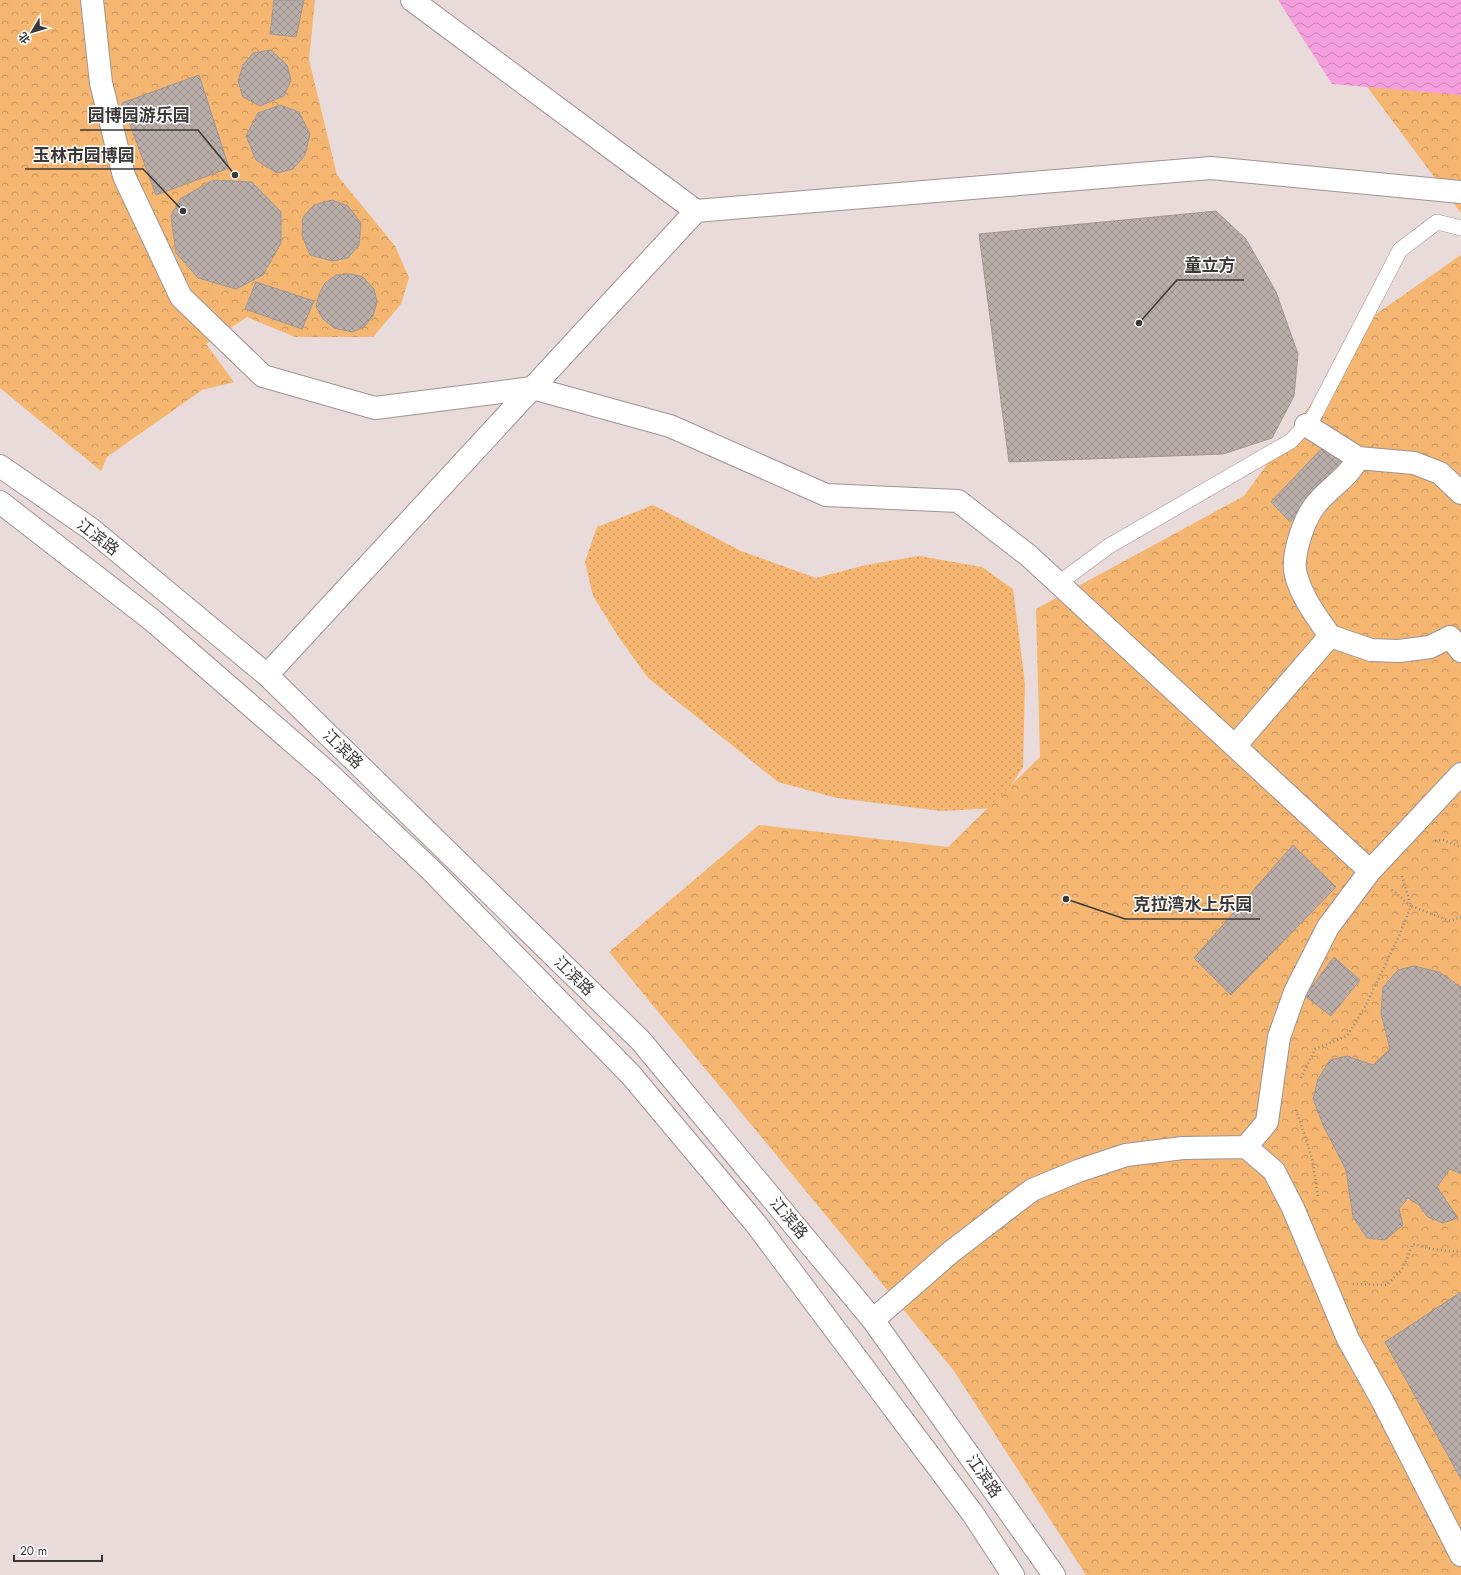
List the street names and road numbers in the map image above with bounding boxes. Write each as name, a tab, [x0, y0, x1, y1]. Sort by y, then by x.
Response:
street label: 江滨路	[72, 513, 124, 561]
street label: 江滨路	[318, 724, 368, 774]
street label: 江滨路	[549, 951, 599, 1001]
street label: 江滨路	[765, 1192, 813, 1244]
street label: 江滨路	[961, 1450, 1007, 1502]

